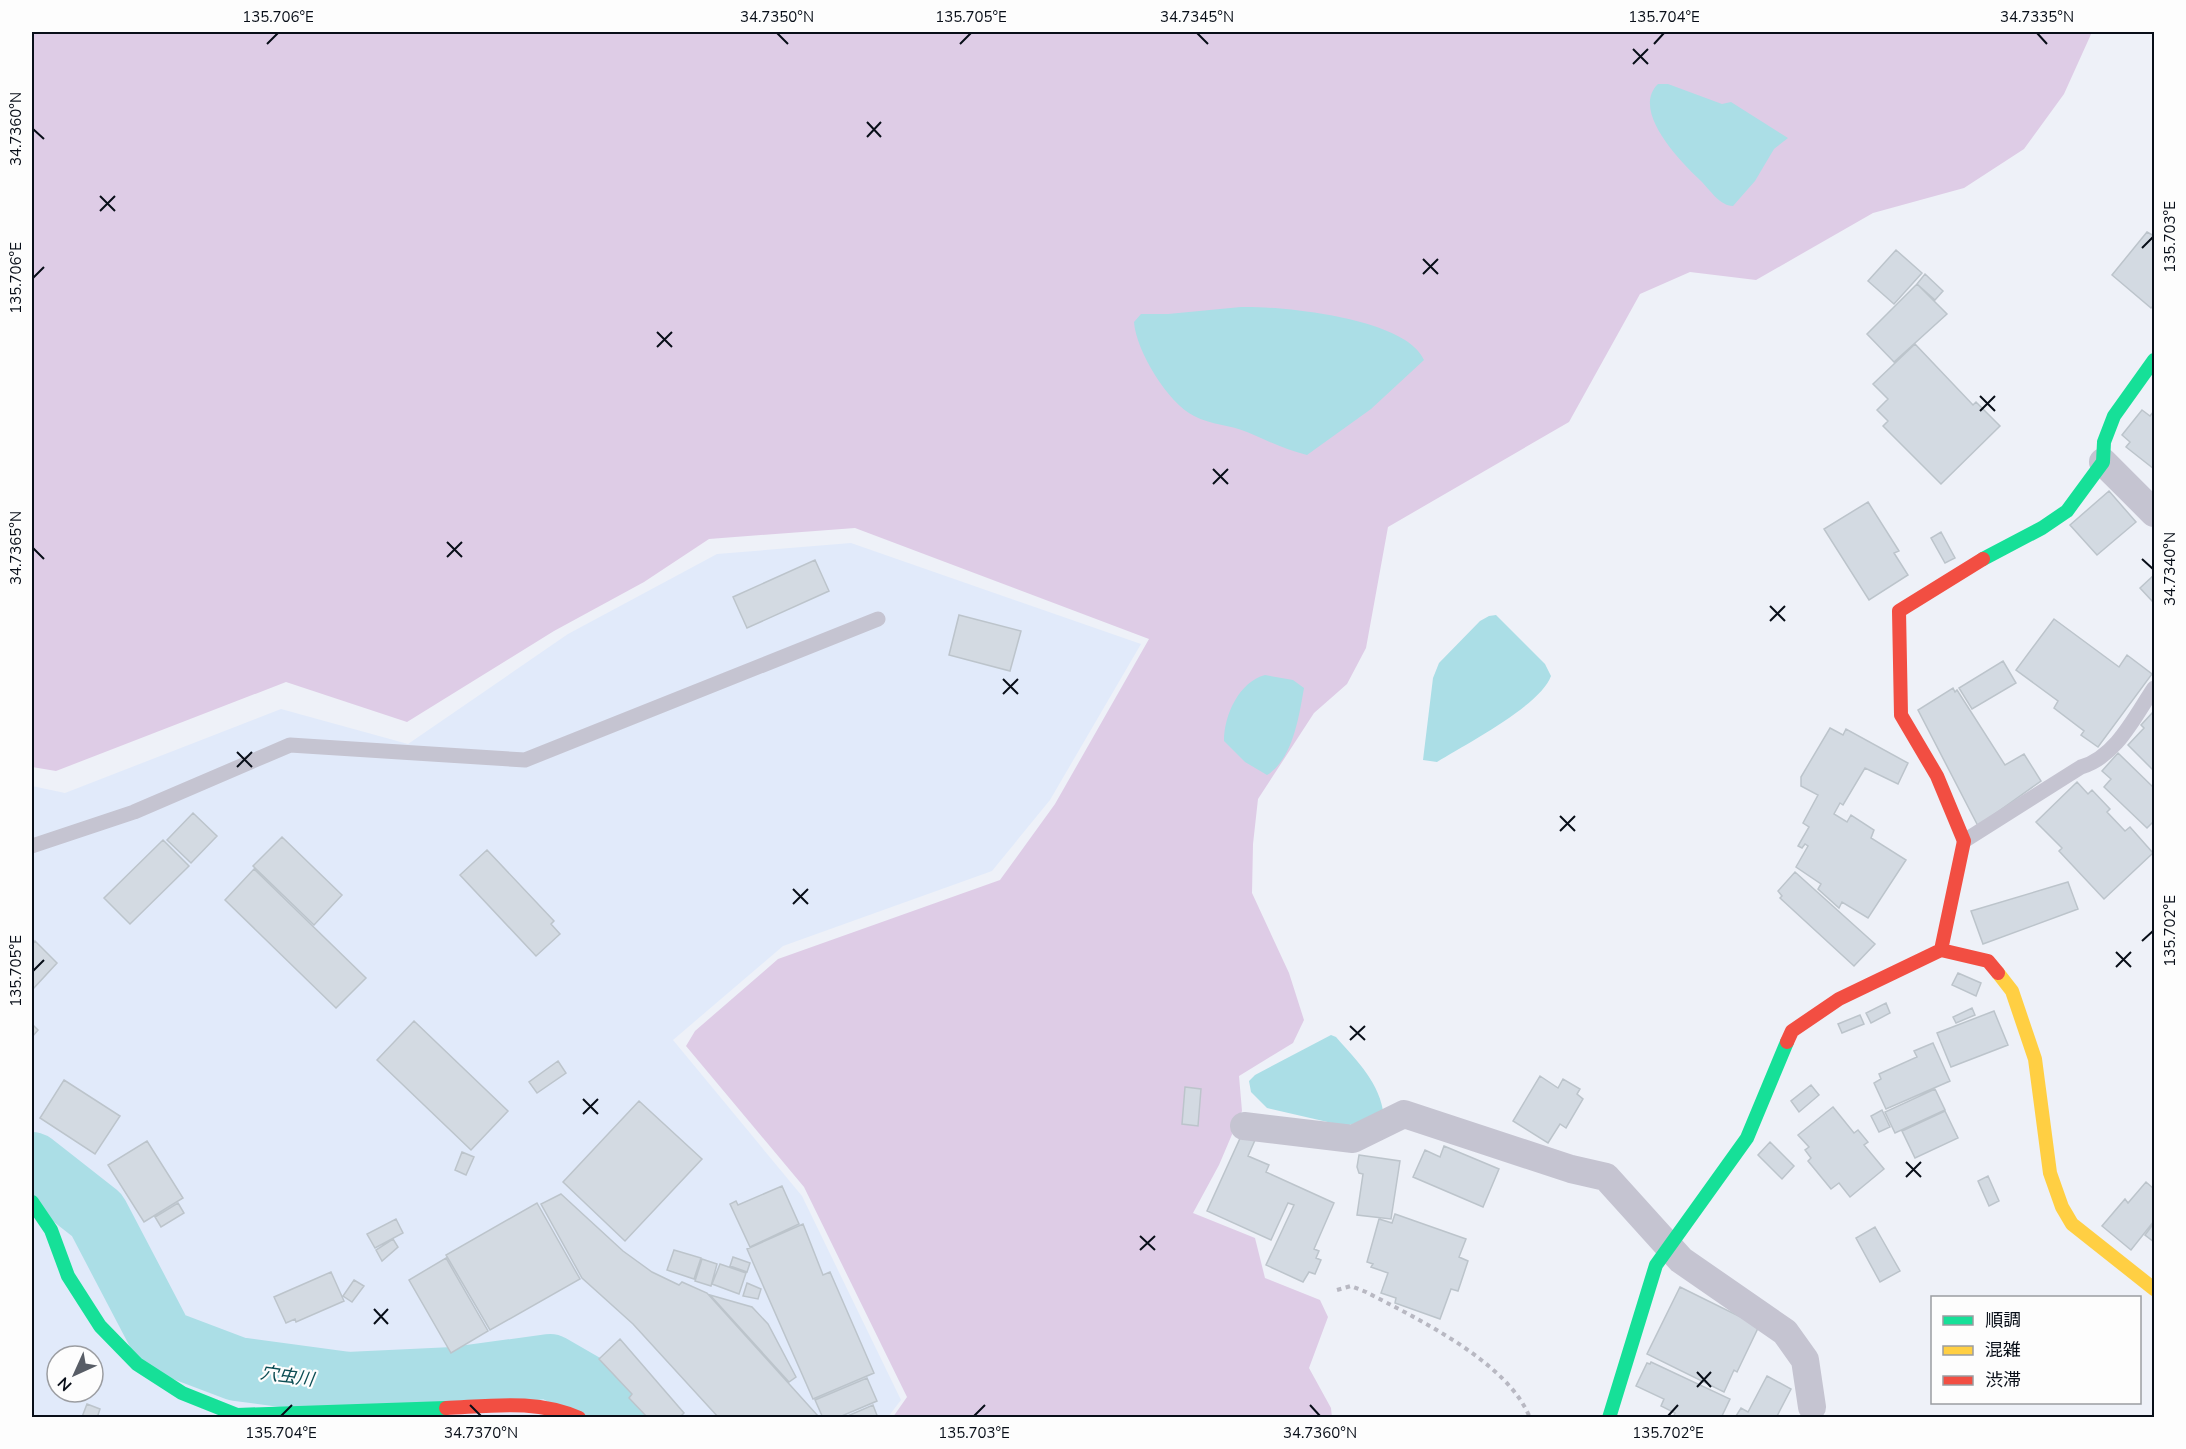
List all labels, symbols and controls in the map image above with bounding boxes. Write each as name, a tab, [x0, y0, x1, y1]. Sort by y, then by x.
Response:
text: 135.706°E	[242, 7, 314, 27]
text: 34.7350°N	[740, 7, 814, 27]
text: 135.705°E	[935, 7, 1007, 27]
text: 34.7345°N	[1160, 7, 1234, 27]
text: 135.704°E	[1628, 7, 1700, 27]
text: 34.7335°N	[2000, 7, 2074, 27]
text: 34.7360°N	[6, 92, 26, 166]
text: 135.703°E	[2160, 201, 2180, 273]
text: 135.706°E	[6, 242, 26, 314]
text: 34.7365°N	[6, 511, 26, 585]
text: 34.7340°N	[2160, 532, 2180, 606]
text: 135.702°E	[2160, 895, 2180, 967]
text: 135.705°E	[6, 935, 26, 1007]
legend	[1931, 1296, 2141, 1404]
text: 順調	[1985, 1308, 2021, 1332]
text: 混雑	[1985, 1338, 2021, 1362]
north arrow	[45, 1344, 105, 1404]
water label: 穴虫川	[259, 1360, 317, 1392]
text: 渋滞	[1985, 1368, 2021, 1392]
text: N	[53, 1372, 77, 1396]
text: 135.704°E	[245, 1423, 317, 1443]
text: 34.7370°N	[444, 1423, 518, 1443]
text: 135.703°E	[938, 1423, 1010, 1443]
text: 34.7360°N	[1283, 1423, 1357, 1443]
text: 135.702°E	[1632, 1423, 1704, 1443]

